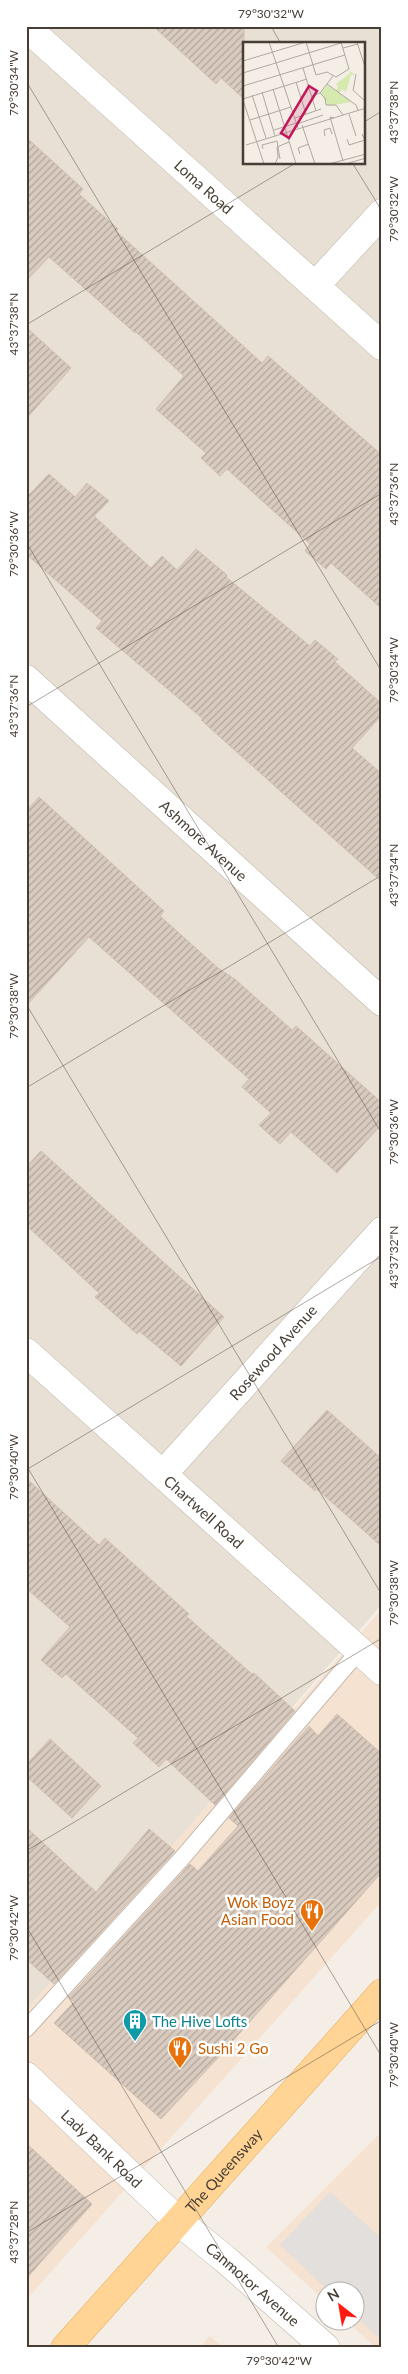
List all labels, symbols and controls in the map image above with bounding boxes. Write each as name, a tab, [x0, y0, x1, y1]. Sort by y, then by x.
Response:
text: 79°30'32"W	[238, 6, 305, 21]
inset map	[243, 42, 366, 165]
text: 79°30'34"W	[6, 49, 21, 116]
text: 43°37'38"N	[386, 81, 401, 143]
street label: Loma Road	[171, 156, 237, 217]
text: 79°30'32"W	[386, 175, 401, 242]
text: 43°37'38"N	[6, 293, 21, 355]
text: 43°37'36"N	[386, 463, 401, 525]
text: 79°30'36"W	[6, 510, 21, 577]
text: 79°30'34"W	[386, 636, 401, 703]
text: 43°37'36"N	[6, 675, 21, 737]
street label: Ashmore Avenue	[156, 796, 251, 885]
text: 43°37'34"N	[386, 844, 401, 906]
text: 79°30'38"W	[6, 972, 21, 1039]
text: 79°30'36"W	[386, 1098, 401, 1165]
text: 43°37'32"N	[386, 1226, 401, 1288]
street label: Rosewood Avenue	[225, 1301, 320, 1403]
text: 79°30'40"W	[6, 1433, 21, 1500]
street label: Chartwell Road	[161, 1471, 247, 1552]
text: 79°30'38"W	[386, 1559, 401, 1626]
place label: Wok Boyz Asian Food	[221, 1893, 294, 1928]
text: 79°30'42"W	[6, 1894, 21, 1961]
restaurant icon: Wok Boyz Asian Food	[299, 1898, 325, 1932]
building icon: The Hive Lofts	[122, 2008, 148, 2042]
place label: The Hive Lofts	[152, 2012, 247, 2030]
text: 79°30'40"W	[386, 2021, 401, 2088]
restaurant icon: Sushi 2 Go	[167, 2035, 193, 2069]
place label: Sushi 2 Go	[198, 2039, 269, 2057]
street label: Lady Bank Road	[58, 2106, 146, 2191]
street label: The Queensway	[181, 2125, 266, 2216]
text: 43°37'28"N	[6, 2201, 21, 2263]
street label: Canmotor Avenue	[202, 2238, 304, 2330]
north arrow	[316, 2282, 366, 2332]
text: N	[324, 2284, 342, 2304]
text: 79°30'42"W	[246, 2353, 313, 2368]

